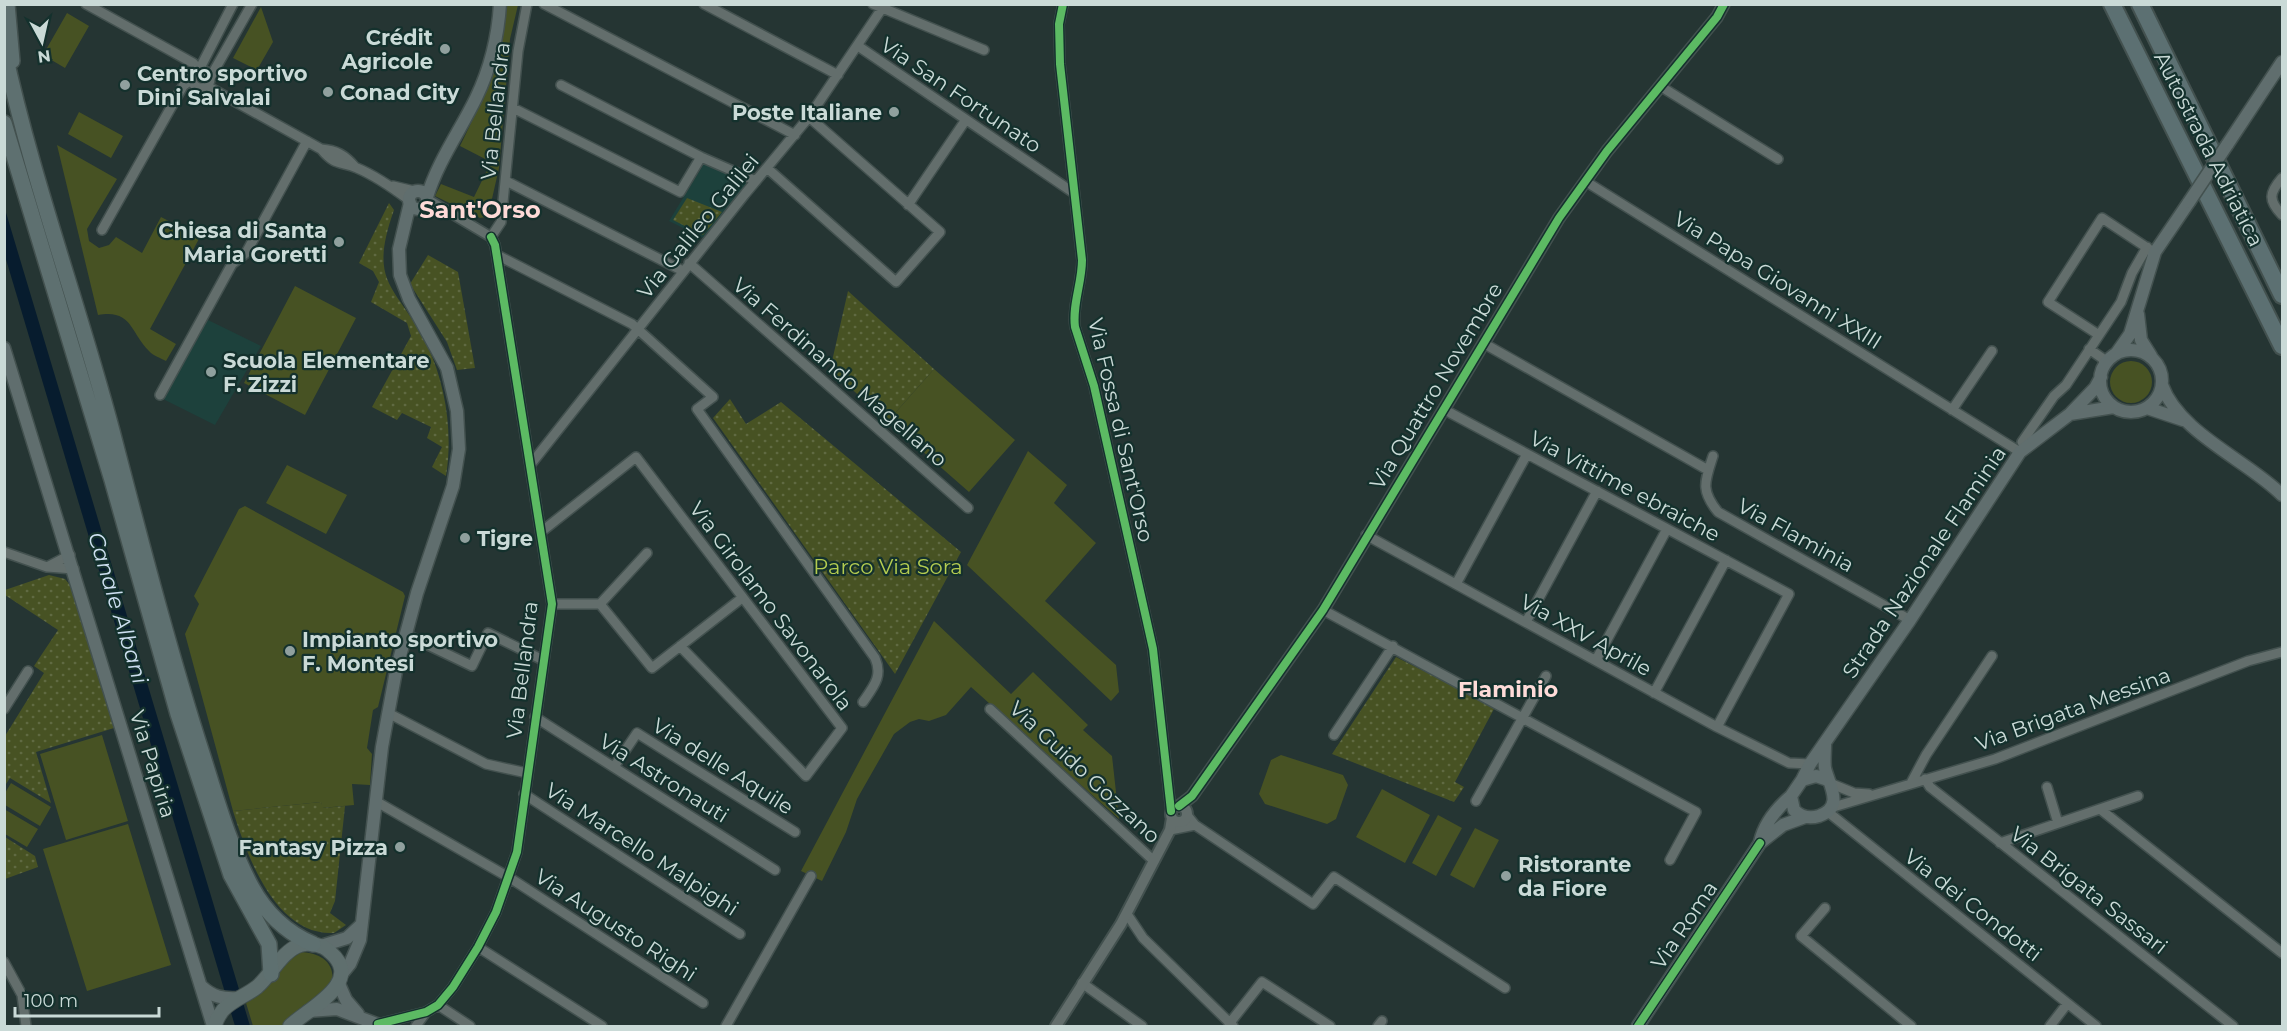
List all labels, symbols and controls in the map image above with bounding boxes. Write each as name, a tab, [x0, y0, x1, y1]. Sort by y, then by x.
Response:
north arrow	[12, 12, 72, 72]
place label: Crédit Agricole	[340, 25, 433, 74]
street label: Via San Fortunato	[876, 32, 1046, 158]
street label: Via Bellandra	[475, 41, 515, 181]
marker: Crédit Agricole	[438, 42, 452, 56]
text: N	[36, 46, 52, 67]
street label: Autostrada Adriatica	[2149, 48, 2269, 250]
place label: Centro sportivo Dini Salvalai	[137, 61, 308, 110]
marker: Centro sportivo Dini Salvalai	[118, 78, 132, 92]
place label: Conad City	[340, 80, 460, 105]
marker: Conad City	[321, 85, 335, 99]
place label: Poste Italiane	[732, 100, 882, 125]
marker: Poste Italiane	[887, 105, 901, 119]
street label: Via Galileo Galilei	[632, 149, 764, 303]
district label: Sant'Orso	[419, 195, 541, 224]
street label: Via Papa Giovanni XXIII	[1669, 206, 1887, 354]
place label: Chiesa di Santa Maria Goretti	[158, 218, 327, 267]
marker: Chiesa di Santa Maria Goretti	[332, 235, 346, 249]
street label: Via Ferdinando Magellano	[728, 272, 952, 472]
street label: Via Quattro Novembre	[1364, 278, 1508, 494]
street label: Via Fossa di Sant'Orso	[1083, 316, 1159, 544]
place label: Scuola Elementare F. Zizzi	[223, 348, 430, 397]
marker: Scuola Elementare F. Zizzi	[204, 365, 218, 379]
street label: Via Vittime ebraiche	[1526, 425, 1724, 547]
street label: Strada Nazionale Flaminia	[1837, 441, 2011, 683]
street label: Via Flaminia	[1733, 493, 1859, 577]
street label: Via Girolamo Savonarola	[684, 497, 858, 715]
place label: Tigre	[477, 526, 533, 551]
water label: Canale Albani	[82, 529, 154, 687]
marker: Tigre	[458, 531, 472, 545]
park label: Parco Via Sora	[813, 554, 963, 579]
street label: Via XXV Aprile	[1516, 589, 1656, 681]
street label: Via Bellandra	[501, 600, 543, 740]
place label: Impianto sportivo F. Montesi	[302, 627, 498, 676]
marker: Impianto sportivo F. Montesi	[283, 644, 297, 658]
street label: Via Brigata Messina	[1972, 662, 2174, 756]
district label: Flaminio	[1458, 676, 1558, 703]
street label: Via Guido Gozzano	[1004, 696, 1166, 848]
street label: Via Papiria	[125, 707, 181, 821]
street label: Via delle Aquile	[648, 713, 798, 819]
street label: Via Astronauti	[595, 728, 733, 828]
street label: Via Marcello Malpighi	[541, 777, 743, 921]
street label: Via Brigata Sassari	[2005, 821, 2173, 959]
place label: Fantasy Pizza	[239, 835, 388, 860]
marker: Fantasy Pizza	[393, 840, 407, 854]
street label: Via dei Condotti	[1899, 844, 2047, 966]
place label: Ristorante da Fiore	[1518, 852, 1631, 901]
street label: Via Augusto Righi	[531, 863, 701, 987]
marker: Ristorante da Fiore	[1499, 869, 1513, 883]
street label: Via Roma	[1645, 876, 1723, 974]
scale bar	[15, 980, 159, 1018]
text: 100 m	[24, 990, 78, 1012]

